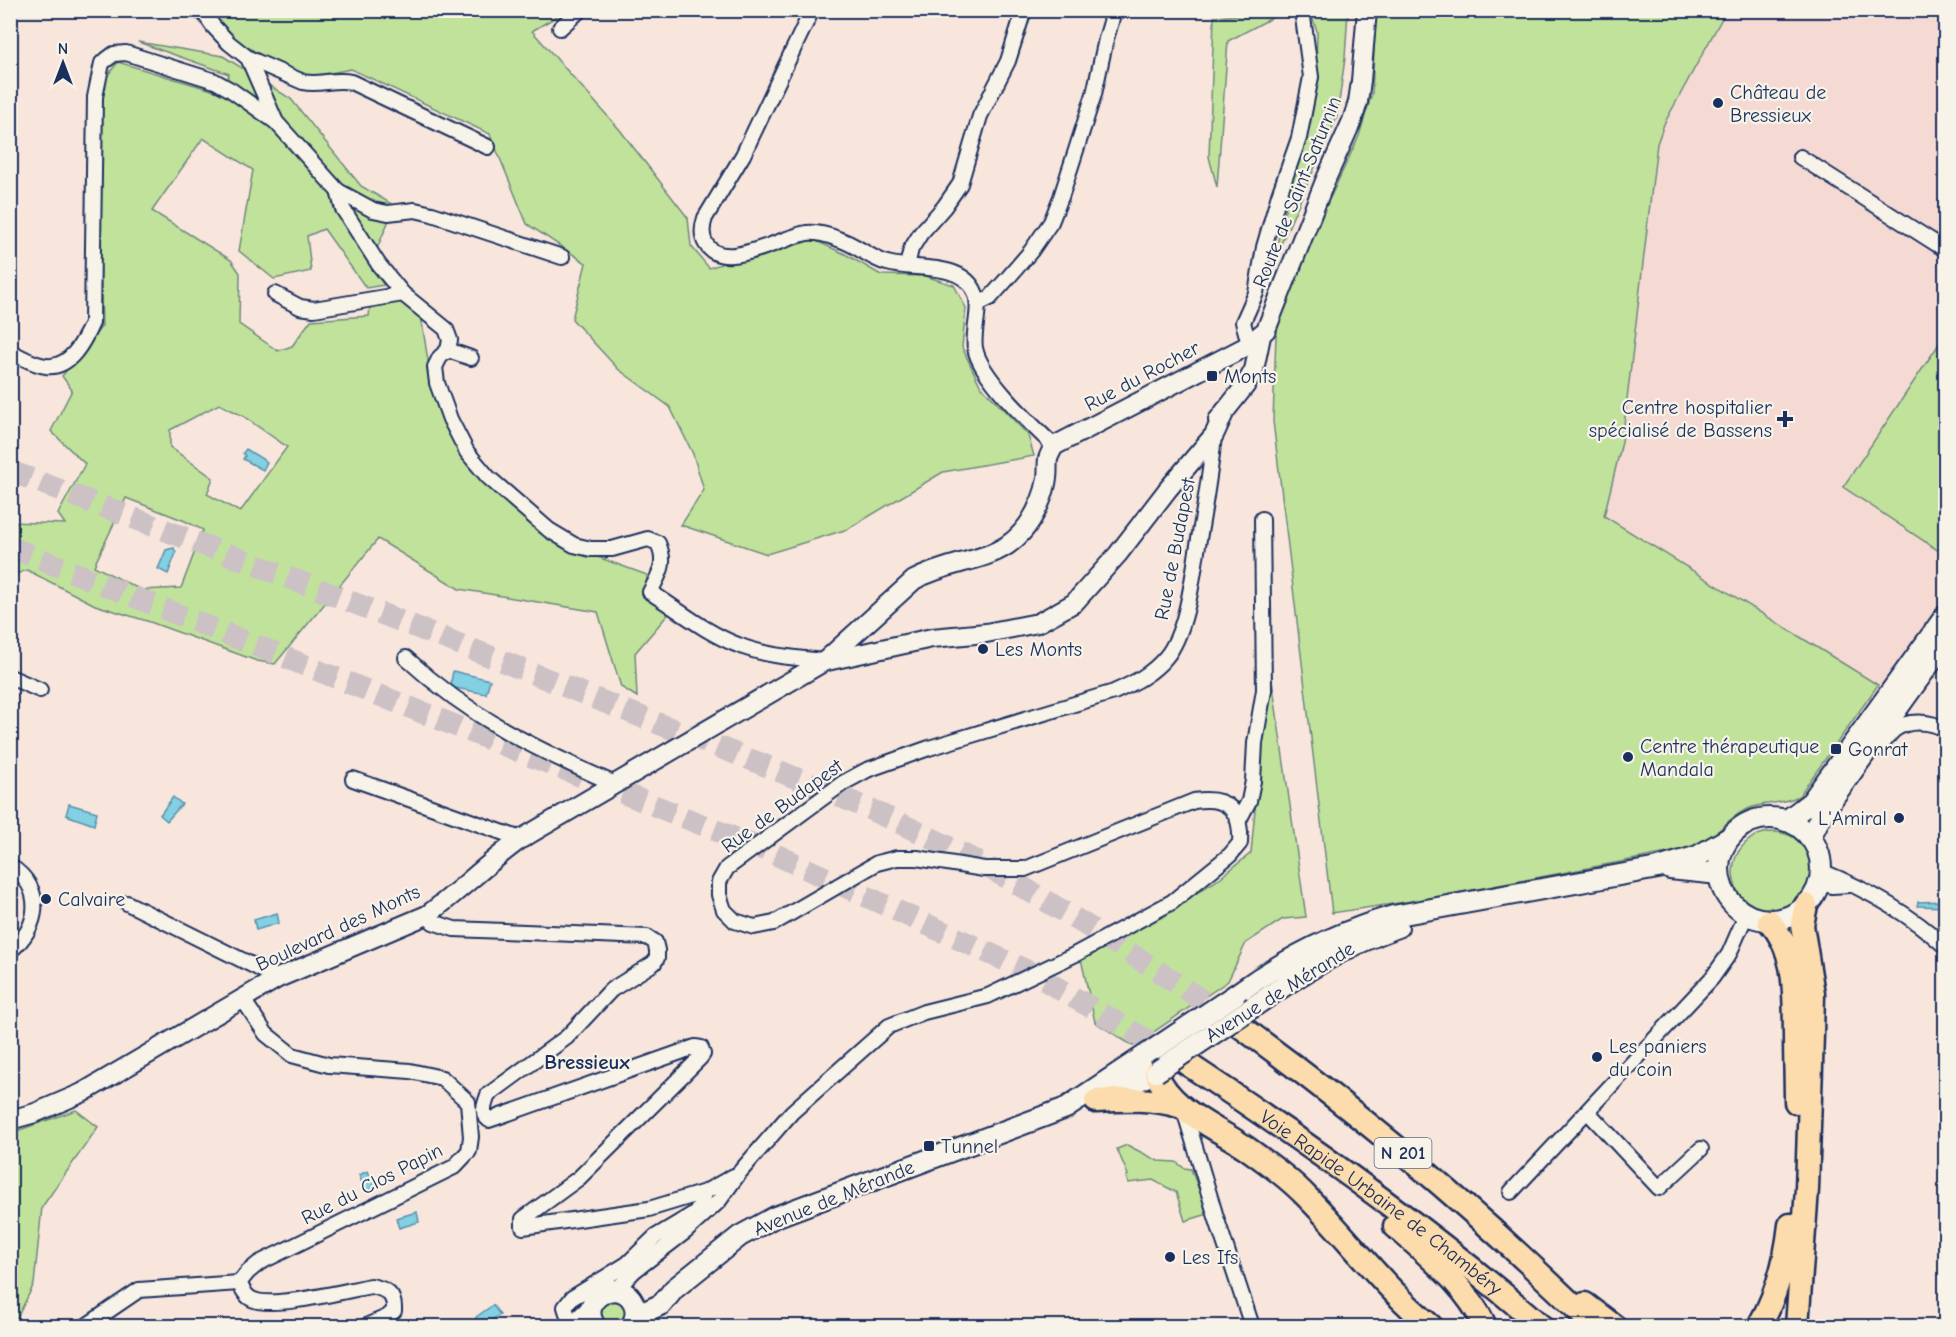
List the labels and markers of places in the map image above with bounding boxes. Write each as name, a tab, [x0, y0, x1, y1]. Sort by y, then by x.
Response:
place label: Château de Bressieux	[1730, 81, 1826, 127]
marker: Château de Bressieux	[1711, 96, 1725, 110]
place label: Monts	[1224, 365, 1276, 388]
marker: Monts	[1205, 369, 1219, 383]
place label: Centre hospitalier spécialisé de Bassens	[1589, 396, 1772, 442]
marker: Centre hospitalier spécialisé de Bassens	[1776, 410, 1794, 428]
place label: Les Monts	[995, 638, 1082, 661]
marker: Les Monts	[976, 642, 990, 656]
place label: Centre thérapeutique Mandala	[1640, 735, 1819, 781]
place label: Gonrat	[1848, 738, 1909, 761]
marker: Gonrat	[1829, 742, 1843, 756]
marker: Centre thérapeutique Mandala	[1621, 750, 1635, 764]
place label: L'Amiral	[1818, 807, 1887, 830]
marker: L'Amiral	[1892, 811, 1906, 825]
place label: Calvaire	[58, 888, 125, 911]
marker: Calvaire	[39, 892, 53, 906]
place label: Les paniers du coin	[1609, 1035, 1707, 1081]
marker: Les paniers du coin	[1590, 1050, 1604, 1064]
place label: Tunnel	[941, 1135, 998, 1158]
marker: Tunnel	[922, 1139, 936, 1153]
place label: Les Ifs	[1182, 1246, 1238, 1269]
marker: Les Ifs	[1163, 1250, 1177, 1264]

